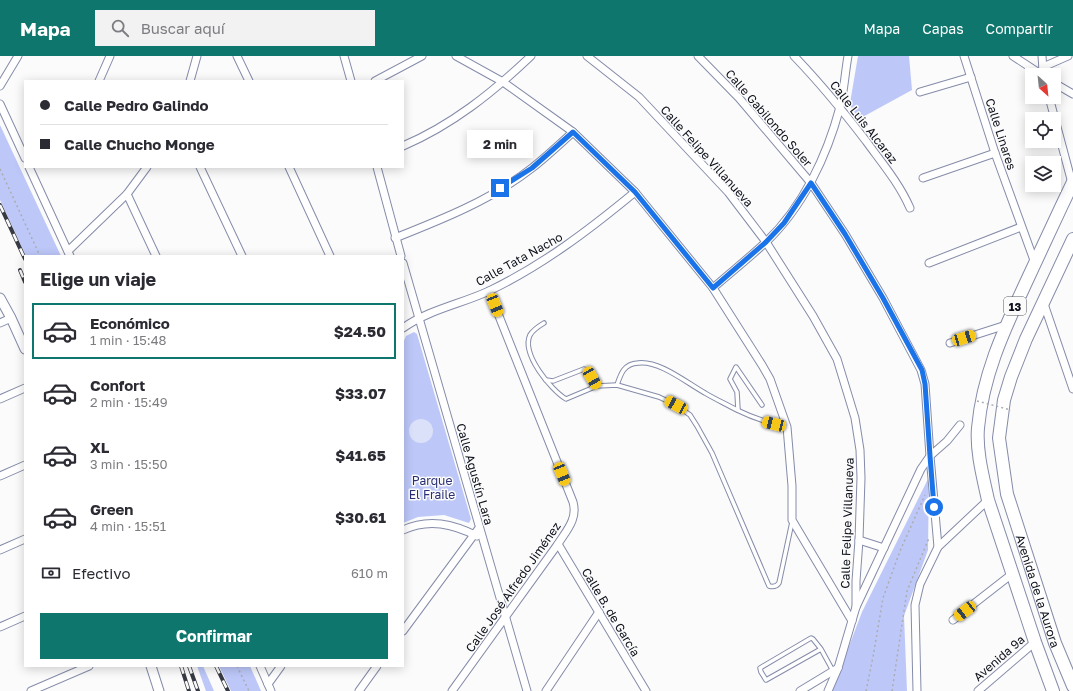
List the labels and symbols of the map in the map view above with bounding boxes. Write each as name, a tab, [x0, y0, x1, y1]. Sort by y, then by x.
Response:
street label: Calle Gabilondo Soler	[723, 66, 816, 170]
north arrow	[1025, 68, 1061, 104]
street label: Calle Luis Alcaraz	[827, 78, 901, 166]
street label: Calle Linares	[982, 96, 1020, 172]
street label: Calle Felipe Villanueva	[658, 102, 756, 210]
callout: 2 min	[467, 130, 533, 158]
route end	[491, 179, 509, 197]
street label: Calle Tata Nacho	[473, 229, 565, 289]
car	[485, 292, 505, 318]
road number: 13	[1004, 297, 1026, 315]
car	[951, 329, 977, 347]
car	[581, 365, 603, 391]
car	[663, 394, 689, 416]
car	[761, 415, 787, 433]
street label: Calle Agustín Lara	[453, 422, 497, 526]
street label: Calle Felipe Villanueva	[837, 457, 857, 589]
car	[552, 461, 572, 487]
park label: Parque El Fraile	[409, 473, 455, 502]
route start	[925, 498, 943, 516]
street label: Calle José Alfredo Jiménez	[462, 519, 564, 655]
street label: Avenida de la Aurora	[1013, 532, 1063, 650]
street label: Calle B. de García	[579, 565, 643, 659]
car	[952, 599, 978, 623]
street label: Avenida 9a	[970, 632, 1028, 684]

